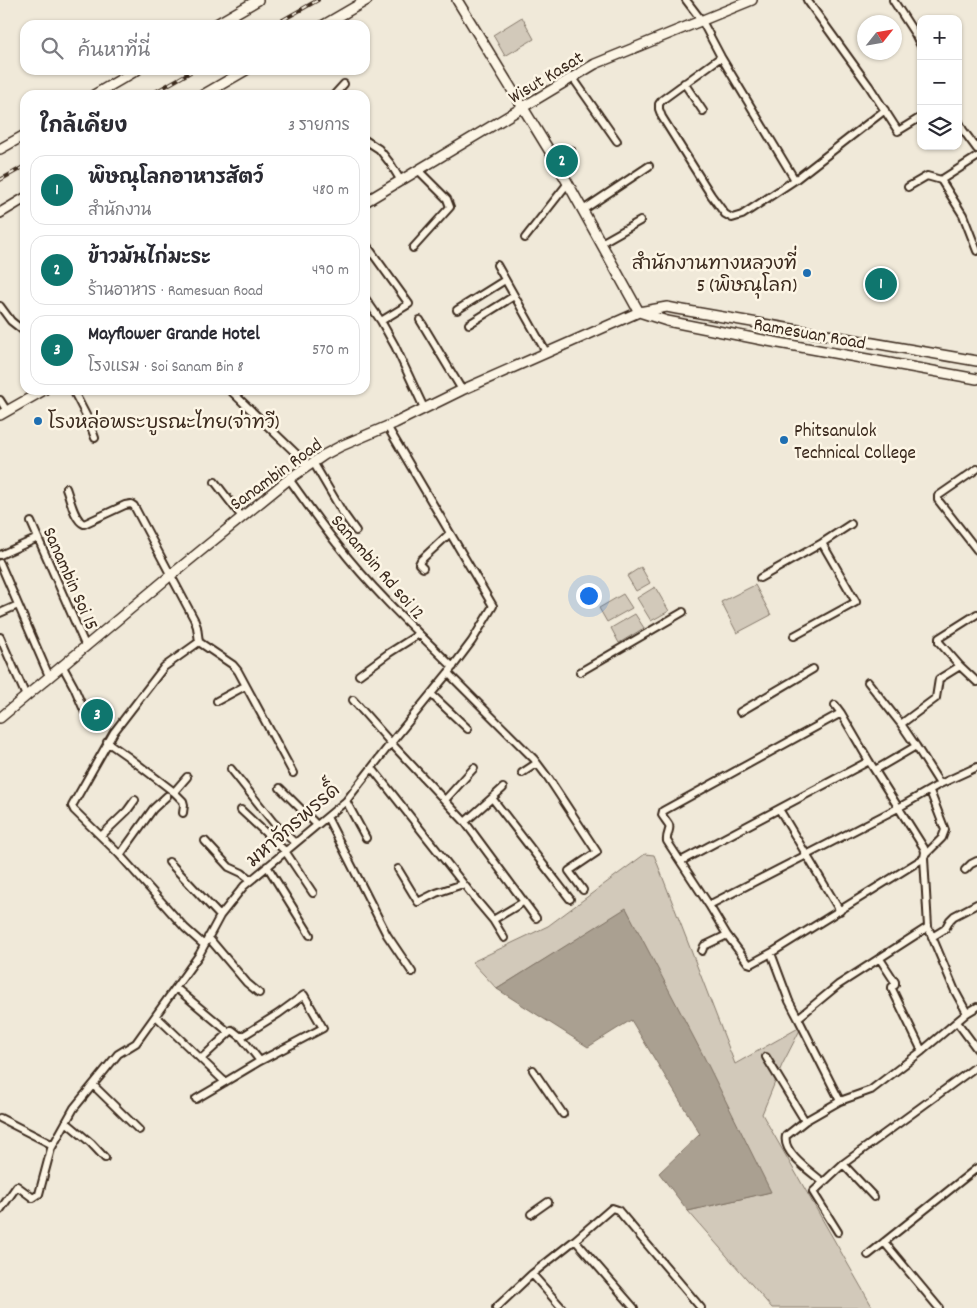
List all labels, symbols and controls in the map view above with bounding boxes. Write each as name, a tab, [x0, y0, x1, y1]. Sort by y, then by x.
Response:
north arrow	[857, 15, 902, 60]
map controls	[917, 15, 962, 150]
button: +	[917, 15, 962, 60]
search box	[20, 20, 370, 75]
icon: search	[38, 34, 66, 62]
text: ค้นหาที่นี่	[78, 39, 150, 66]
street label: Wisut Kasat	[504, 46, 590, 112]
button: −	[917, 60, 962, 105]
button: layers	[917, 105, 962, 150]
text: ใกล้เคียง	[40, 113, 127, 143]
text: 3 รายการ	[288, 115, 350, 138]
pin: 2	[546, 142, 578, 180]
text: พิษณุโลกอาหารสัตว์	[88, 166, 264, 193]
text: 1	[55, 179, 59, 202]
text: 480 m	[313, 179, 349, 202]
text: สำนักงาน	[88, 200, 151, 223]
place label: สำนักงานทางหลวงที่ 5 (พิษณุโลก)	[632, 245, 797, 301]
text: ข้าวมันไก่มะระ	[88, 246, 211, 273]
text: 2	[54, 259, 61, 282]
text: 490 m	[312, 259, 349, 282]
pin: 1	[865, 265, 897, 303]
marker: สำนักงานทางหลวงที่ 5 (พิษณุโลก)	[801, 267, 813, 279]
text: ร้านอาหาร · Ramesuan Road	[88, 280, 263, 303]
street label: Ramesuan Road	[751, 312, 868, 359]
text: Mayflower Grande Hotel	[88, 322, 260, 349]
text: 3	[53, 339, 61, 362]
text: 570 m	[312, 339, 349, 362]
text: โรงแรม · Soi Sanam Bin 8	[88, 356, 244, 379]
place label: โรงหล่อพระบูรณะไทย(จ่าทวี)	[48, 409, 280, 438]
marker: โรงหล่อพระบูรณะไทย(จ่าทวี)	[32, 415, 44, 427]
place label: Phitsanulok Technical College	[794, 419, 916, 468]
street label: Sanambin Road	[225, 433, 329, 519]
marker: Phitsanulok Technical College	[778, 434, 790, 446]
street label: Sanambin Rd soi 12	[323, 510, 430, 627]
street label: Sanambin Soi 15	[34, 523, 104, 635]
your location	[576, 583, 602, 609]
pin: 3	[81, 696, 113, 734]
street label: มหาจักรพรรดิ์	[237, 774, 347, 875]

